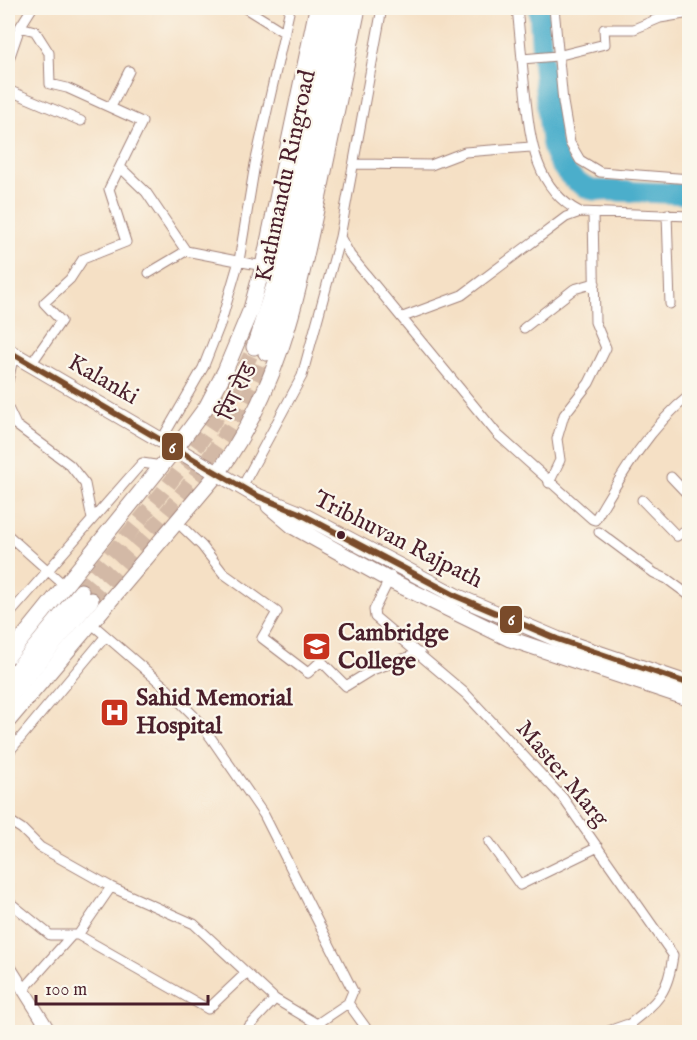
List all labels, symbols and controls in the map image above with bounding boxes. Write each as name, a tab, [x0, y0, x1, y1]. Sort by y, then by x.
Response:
street label: Kathmandu Ringroad	[248, 67, 324, 285]
street label: Kalanki	[62, 347, 144, 413]
street label: रिंग रोड	[210, 357, 266, 427]
line badge: 6	[161, 432, 184, 461]
text: 6	[169, 439, 177, 459]
street label: Tribhuvan Rajpath	[308, 484, 488, 596]
unlabelled marker	[335, 529, 347, 541]
line badge: 6	[499, 605, 523, 634]
text: 6	[508, 611, 516, 631]
place label: Cambridge College	[338, 618, 449, 677]
school or university icon: Cambridge College	[301, 631, 333, 663]
place label: Sahid Memorial Hospital	[136, 683, 293, 742]
hospital icon: Sahid Memorial Hospital	[99, 696, 131, 728]
street label: Master Marg	[509, 714, 616, 834]
scale bar	[36, 968, 208, 1006]
text: 100 m	[45, 979, 87, 1002]

